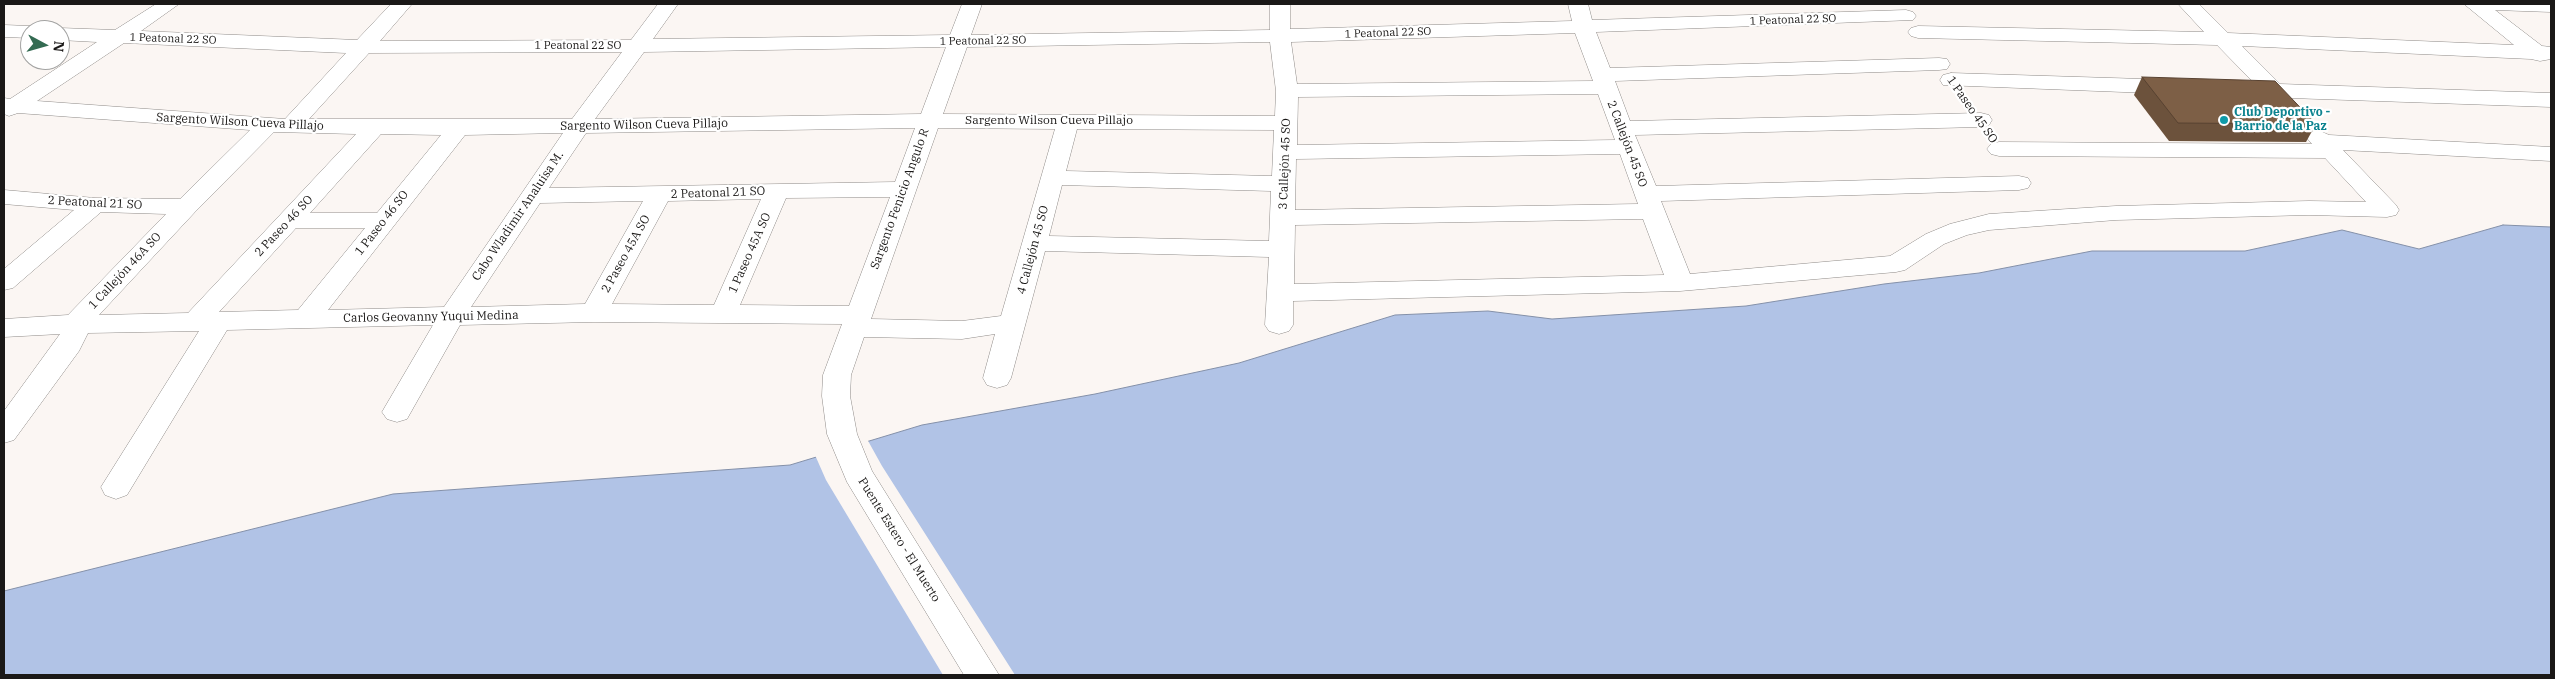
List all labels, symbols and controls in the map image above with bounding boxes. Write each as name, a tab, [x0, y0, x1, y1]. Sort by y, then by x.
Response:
street label: 1 Peatonal 22 SO	[1749, 12, 1837, 28]
north arrow	[20, 20, 70, 70]
street label: 1 Peatonal 22 SO	[1344, 25, 1432, 41]
street label: 1 Peatonal 22 SO	[129, 31, 217, 47]
street label: 1 Peatonal 22 SO	[940, 34, 1026, 48]
street label: 1 Peatonal 22 SO	[535, 39, 621, 53]
text: N	[49, 40, 68, 53]
street label: 1 Paseo 45 SO	[1944, 74, 2000, 146]
street label: 2 Callejón 45 SO	[1604, 99, 1650, 189]
place label: Club Deportivo - Barrio de la Paz	[2234, 106, 2330, 134]
street label: Sargento Wilson Cueva Pillajo	[156, 110, 324, 134]
street label: Sargento Wilson Cueva Pillajo	[965, 114, 1133, 128]
marker: Club Deportivo - Barrio de la Paz	[2218, 114, 2230, 126]
street label: Sargento Wilson Cueva Pillajo	[560, 116, 728, 134]
street label: 3 Callejón 45 SO	[1276, 118, 1294, 210]
street label: Sargento Fenicio Angulo R	[868, 127, 932, 271]
street label: Cabo Wladimir Analuisa M.	[469, 148, 567, 284]
street label: 2 Peatonal 21 SO	[670, 184, 766, 202]
street label: 1 Paseo 46 SO	[352, 188, 412, 258]
street label: 2 Paseo 46 SO	[252, 192, 316, 260]
street label: 2 Peatonal 21 SO	[47, 193, 143, 213]
street label: 4 Callejón 45 SO	[1014, 204, 1052, 296]
street label: 1 Paseo 45A SO	[726, 210, 774, 296]
street label: 2 Paseo 45A SO	[599, 213, 653, 295]
street label: 1 Callejón 46A SO	[86, 230, 164, 312]
street label: Carlos Geovanny Yuqui Medina	[343, 308, 519, 326]
street label: Puente Estero - El Muerto	[855, 475, 943, 605]

